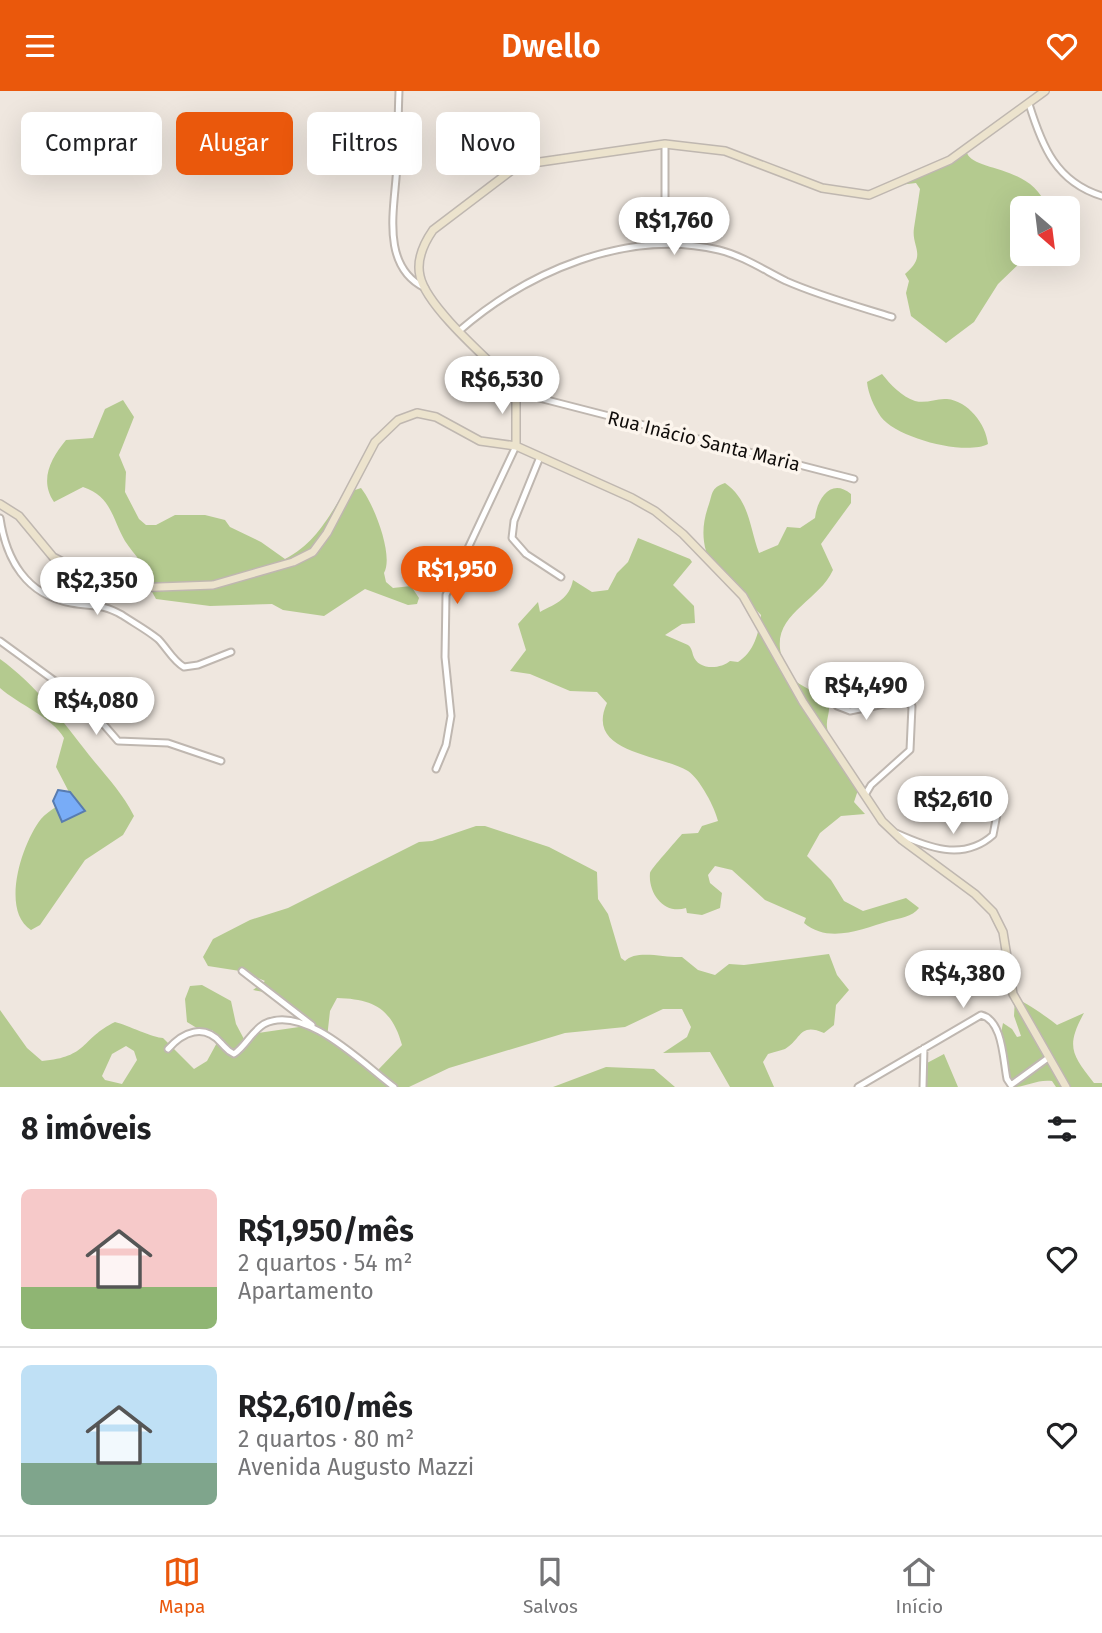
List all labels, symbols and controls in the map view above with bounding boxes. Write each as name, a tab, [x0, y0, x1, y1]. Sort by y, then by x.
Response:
icon: menu	[21, 27, 59, 65]
text: Dwello	[501, 27, 601, 65]
icon: heart	[1043, 27, 1081, 65]
chip: Comprar	[21, 112, 162, 175]
chip: Alugar	[176, 112, 293, 175]
chip: Filtros	[307, 112, 422, 175]
chip: Novo	[436, 112, 540, 175]
north arrow	[1010, 196, 1080, 266]
map controls	[1010, 196, 1080, 266]
pin: R$1,760	[609, 197, 739, 257]
text: R$1,760	[635, 206, 713, 234]
pin: R$6,530	[437, 357, 567, 416]
text: R$6,530	[461, 365, 543, 393]
street label: Rua Inácio Santa Maria	[605, 406, 803, 476]
pin: R$1,950	[392, 547, 522, 606]
text: R$1,950	[417, 555, 497, 583]
pin: R$2,350	[32, 557, 162, 617]
text: R$2,350	[56, 566, 138, 594]
pin: R$4,490	[801, 663, 931, 722]
text: R$4,490	[824, 671, 908, 699]
pin: R$4,080	[31, 677, 161, 737]
text: R$4,080	[53, 686, 139, 714]
pin: R$2,610	[888, 777, 1018, 836]
text: R$2,610	[913, 785, 993, 813]
pin: R$4,380	[898, 951, 1028, 1010]
text: R$4,380	[921, 959, 1005, 987]
icon: filters	[1043, 1110, 1081, 1148]
text: 8 imóveis	[21, 1111, 151, 1147]
text: R$1,950/mês	[238, 1213, 414, 1249]
icon: home	[77, 1217, 161, 1301]
icon: heart	[1043, 1240, 1081, 1278]
text: 2 quartos · 54 m²	[238, 1249, 413, 1277]
text: Apartamento	[238, 1277, 374, 1305]
text: R$2,610/mês	[238, 1389, 413, 1425]
icon: home	[77, 1393, 161, 1477]
icon: heart	[1043, 1416, 1081, 1454]
text: 2 quartos · 80 m²	[238, 1425, 414, 1453]
text: Avenida Augusto Mazzi	[238, 1453, 474, 1481]
tab: Mapa	[159, 1553, 205, 1618]
tab: Salvos	[523, 1553, 578, 1618]
tab: Início	[896, 1553, 943, 1618]

